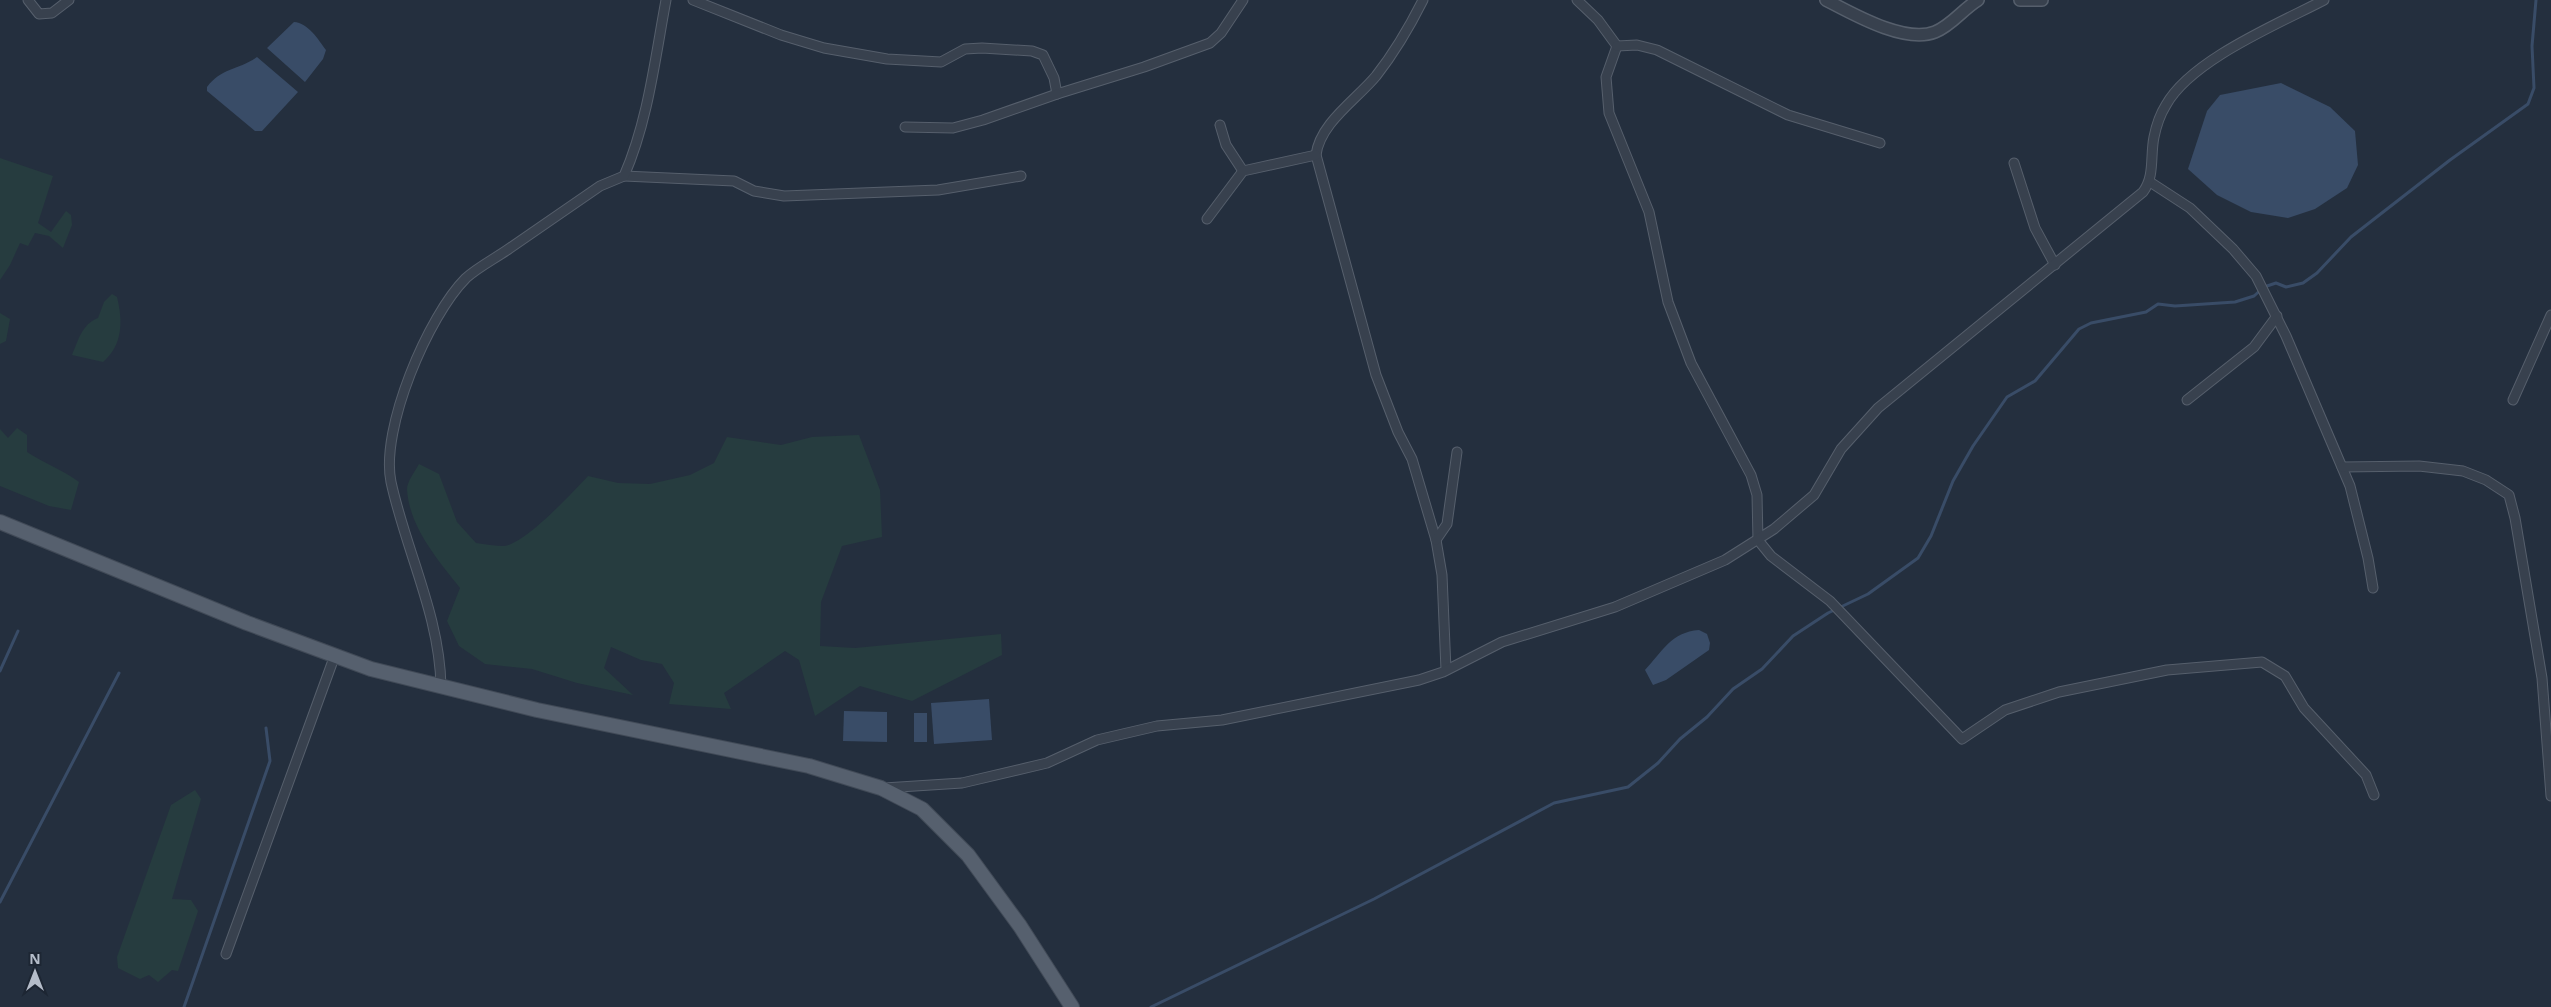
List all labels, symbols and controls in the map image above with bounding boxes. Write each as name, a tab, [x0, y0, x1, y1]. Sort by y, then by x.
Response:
north arrow	[10, 947, 60, 997]
text: N	[29, 949, 41, 968]

